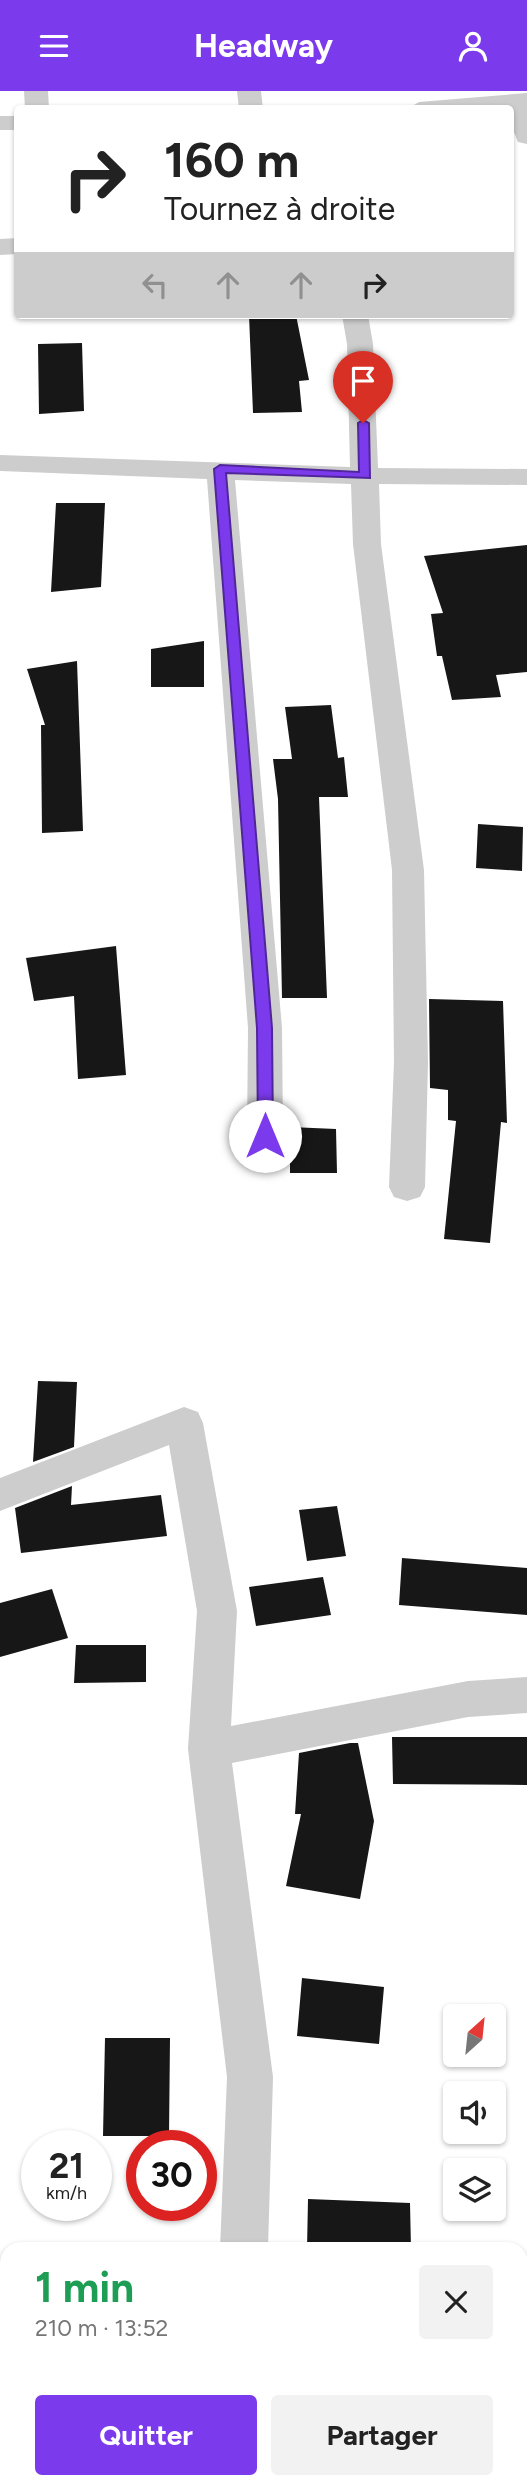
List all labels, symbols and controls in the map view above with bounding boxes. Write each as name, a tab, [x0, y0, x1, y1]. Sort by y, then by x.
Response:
icon: menu	[35, 27, 73, 65]
text: Headway	[194, 27, 333, 65]
icon: person	[454, 27, 492, 65]
text: 160 m	[164, 130, 299, 189]
icon: right	[49, 133, 140, 224]
text: Tournez à droite	[164, 190, 395, 228]
icon: left	[136, 266, 174, 304]
icon: ahead	[209, 266, 247, 304]
icon: ahead	[282, 266, 320, 304]
icon: right	[355, 266, 393, 304]
pin	[333, 351, 393, 423]
icon: arrive	[344, 362, 382, 400]
position arrow	[228, 1099, 302, 1173]
north arrow	[443, 2004, 506, 2067]
map controls	[443, 2004, 506, 2221]
button: sound	[443, 2081, 506, 2144]
speed limit sign: 30	[126, 2130, 217, 2221]
text: 21	[49, 2145, 84, 2187]
button: layers	[443, 2158, 506, 2221]
text: km/h	[46, 2182, 87, 2204]
text: 1 min	[35, 2262, 134, 2313]
button: close	[419, 2265, 493, 2339]
text: 210 m · 13:52	[35, 2314, 168, 2342]
button: Quitter	[35, 2395, 257, 2475]
button: Partager	[271, 2395, 493, 2475]

